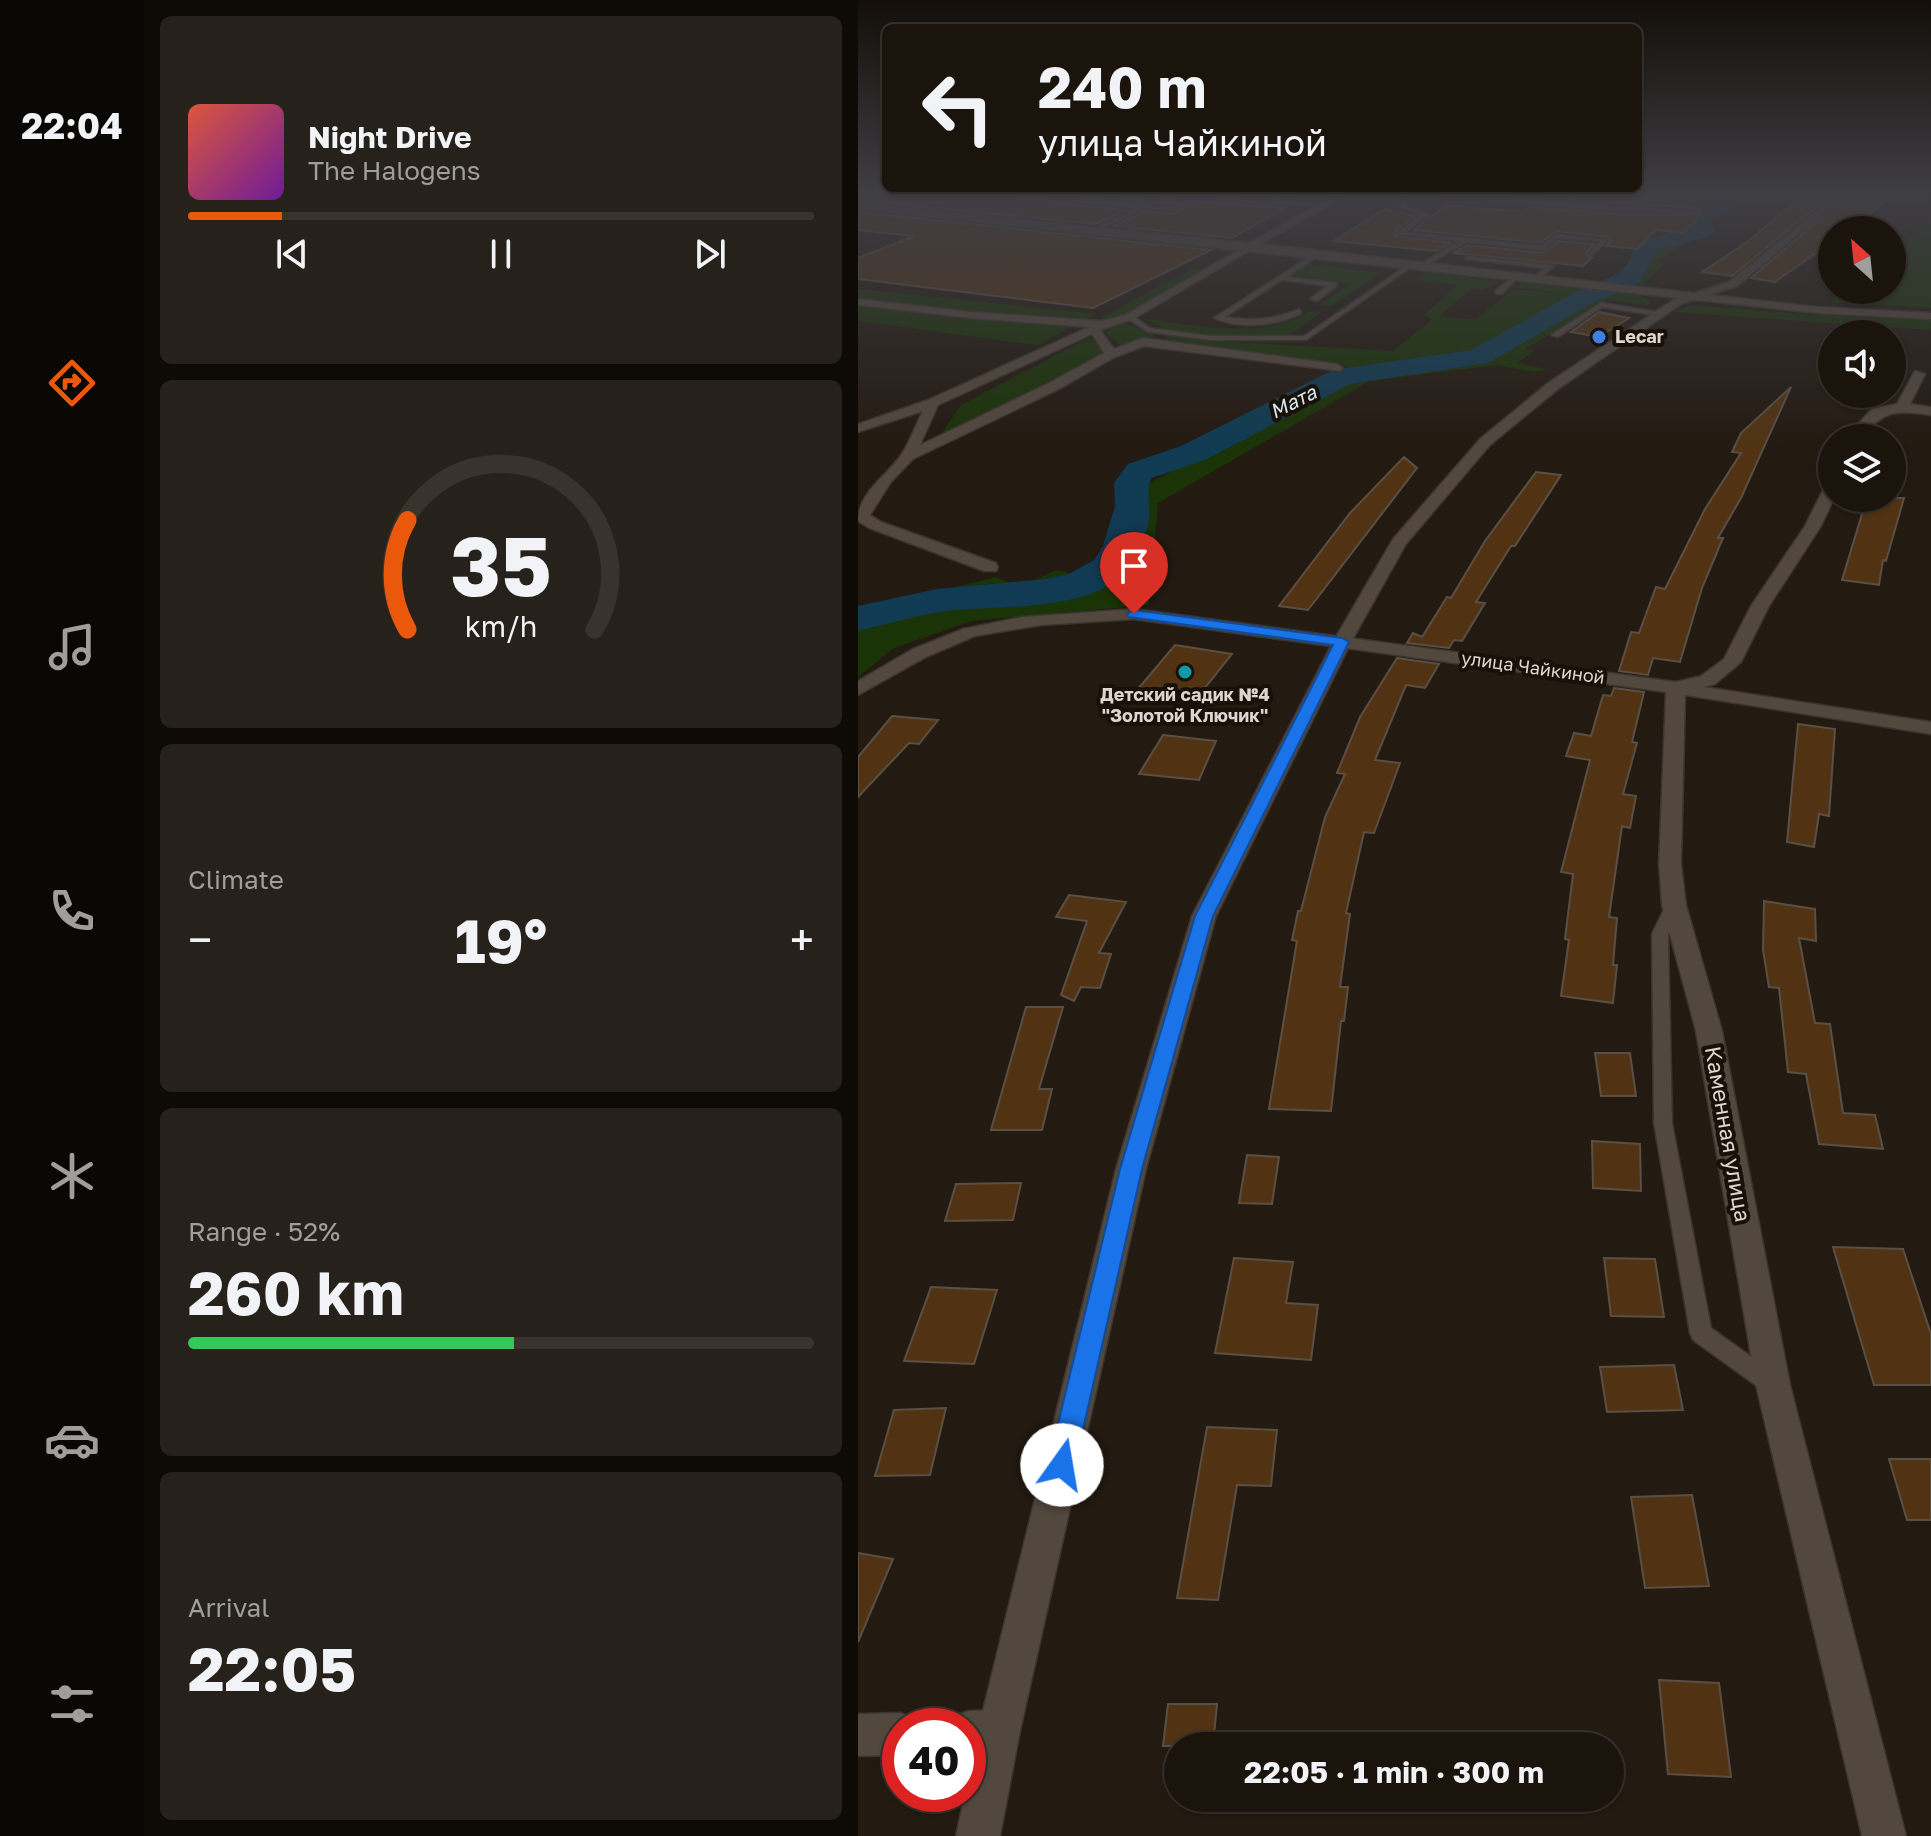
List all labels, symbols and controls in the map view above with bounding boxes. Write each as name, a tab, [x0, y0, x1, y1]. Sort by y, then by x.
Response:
text: 240 m	[1038, 53, 1207, 120]
icon: left	[906, 56, 1010, 160]
text: 22:04	[21, 104, 123, 147]
text: Night Drive	[308, 119, 472, 155]
text: улица Чайкиной	[1038, 121, 1327, 164]
text: The Halogens	[308, 155, 481, 186]
north arrow	[1818, 216, 1906, 304]
map controls	[1818, 216, 1906, 512]
icon: previous	[270, 232, 314, 276]
icon: pause	[479, 232, 523, 276]
icon: next	[688, 232, 732, 276]
button: sound	[1818, 320, 1906, 408]
place label: Lecar	[1615, 325, 1664, 347]
marker: Lecar	[1590, 328, 1608, 346]
icon: directions	[44, 355, 100, 411]
water label: Мата	[1265, 379, 1320, 423]
button: layers	[1818, 424, 1906, 512]
text: 35	[450, 514, 552, 614]
pin	[1100, 532, 1168, 614]
icon: arrive	[1112, 544, 1156, 588]
text: km/h	[465, 609, 537, 643]
icon: music	[44, 619, 100, 675]
street label: улица Чайкиной	[1460, 646, 1606, 688]
marker: Детский садик №4 "Золотой Ключик"	[1176, 663, 1194, 681]
place label: Детский садик №4 "Золотой Ключик"	[1100, 683, 1270, 726]
text: Climate	[188, 864, 284, 895]
icon: phone	[44, 883, 100, 939]
text: 19°	[455, 904, 547, 976]
text: −	[188, 913, 212, 966]
text: +	[790, 913, 814, 966]
street label: Каменная улица	[1700, 1044, 1757, 1224]
icon: climate	[44, 1148, 100, 1204]
text: Range · 52%	[188, 1216, 340, 1247]
text: 260 km	[188, 1256, 404, 1328]
icon: car	[44, 1412, 100, 1468]
position arrow	[1020, 1423, 1104, 1507]
text: Arrival	[188, 1592, 269, 1623]
text: 22:05	[188, 1632, 356, 1704]
icon: filters	[44, 1676, 100, 1732]
speed limit sign: 40	[882, 1708, 986, 1812]
text: 22:05 · 1 min · 300 m	[1244, 1754, 1544, 1790]

